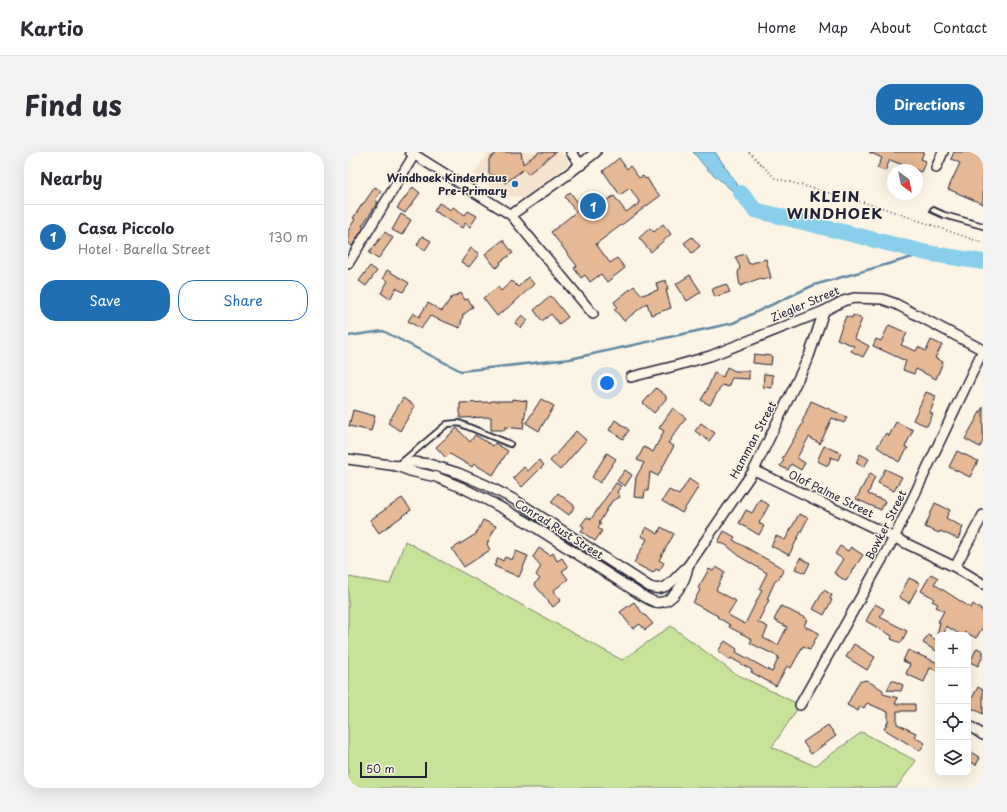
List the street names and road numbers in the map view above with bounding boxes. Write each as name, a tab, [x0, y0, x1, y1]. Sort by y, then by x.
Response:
street label: Ziegler Street	[768, 281, 842, 326]
street label: Hamman Street	[725, 397, 780, 482]
street label: Olof Palme Street	[786, 466, 877, 522]
street label: Bowker Street	[861, 486, 911, 563]
street label: Conrad Rust Street	[512, 494, 607, 563]

